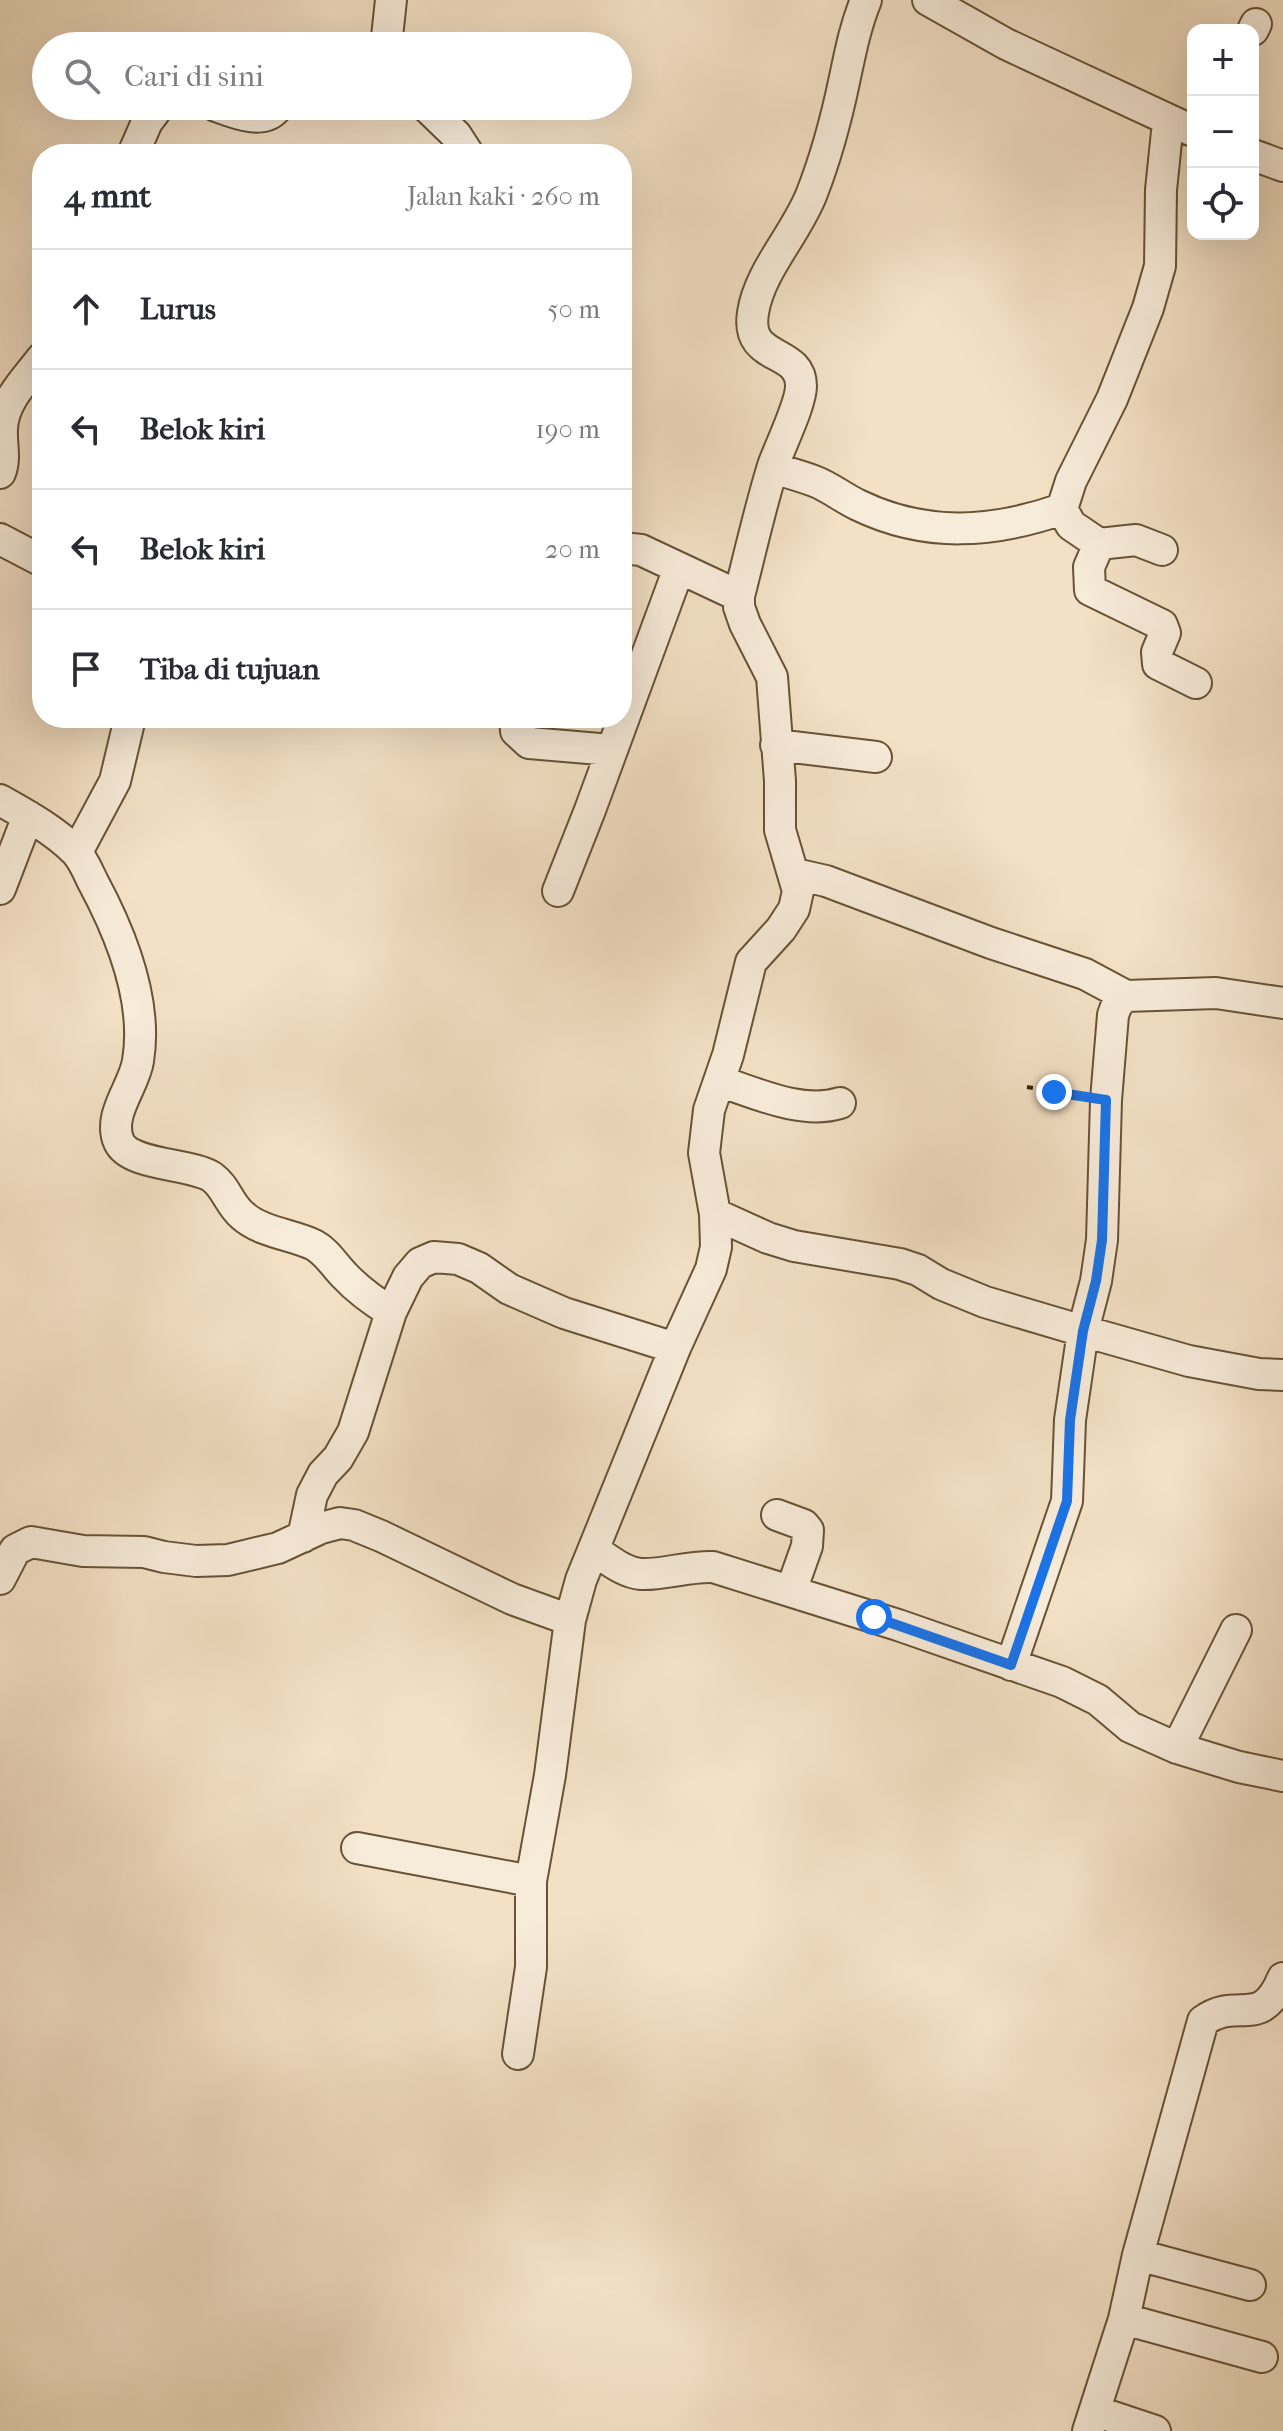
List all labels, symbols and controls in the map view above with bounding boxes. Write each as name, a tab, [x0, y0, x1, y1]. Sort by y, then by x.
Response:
map controls	[1187, 24, 1259, 240]
button: +	[1187, 24, 1259, 96]
search box	[32, 32, 632, 120]
icon: search	[60, 54, 104, 98]
text: Cari di sini	[124, 59, 264, 94]
button: −	[1187, 96, 1259, 168]
button: locate	[1187, 168, 1259, 240]
text: 4 mnt	[64, 176, 151, 216]
text: Jalan kaki · 260 m	[407, 181, 600, 212]
icon: ahead	[64, 287, 108, 331]
text: Lurus	[140, 292, 216, 327]
text: 50 m	[547, 294, 600, 325]
icon: left	[64, 407, 108, 451]
text: Belok kiri	[140, 412, 265, 447]
text: 190 m	[536, 414, 600, 445]
icon: left	[64, 527, 108, 571]
text: Belok kiri	[140, 532, 265, 567]
text: 20 m	[545, 534, 600, 565]
icon: arrive	[64, 647, 108, 691]
text: Tiba di tujuan	[140, 652, 320, 687]
route end	[1036, 1074, 1072, 1110]
route start	[856, 1599, 892, 1635]

